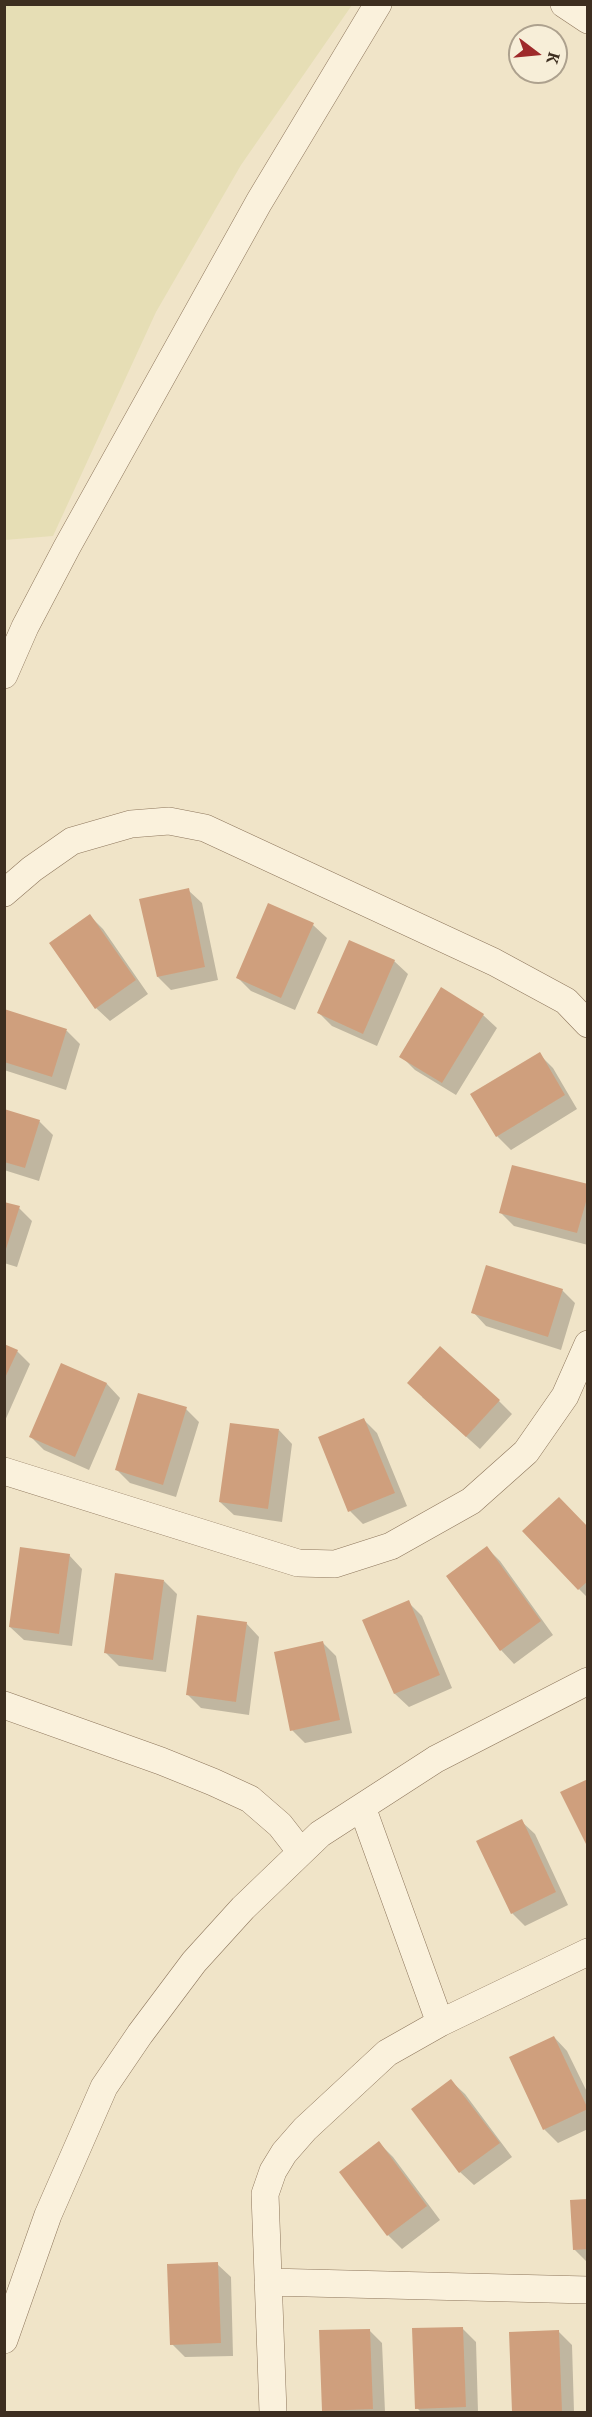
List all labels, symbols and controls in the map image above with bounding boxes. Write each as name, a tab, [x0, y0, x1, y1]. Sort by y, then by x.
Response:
north arrow	[508, 24, 568, 84]
text: K	[541, 50, 566, 67]

